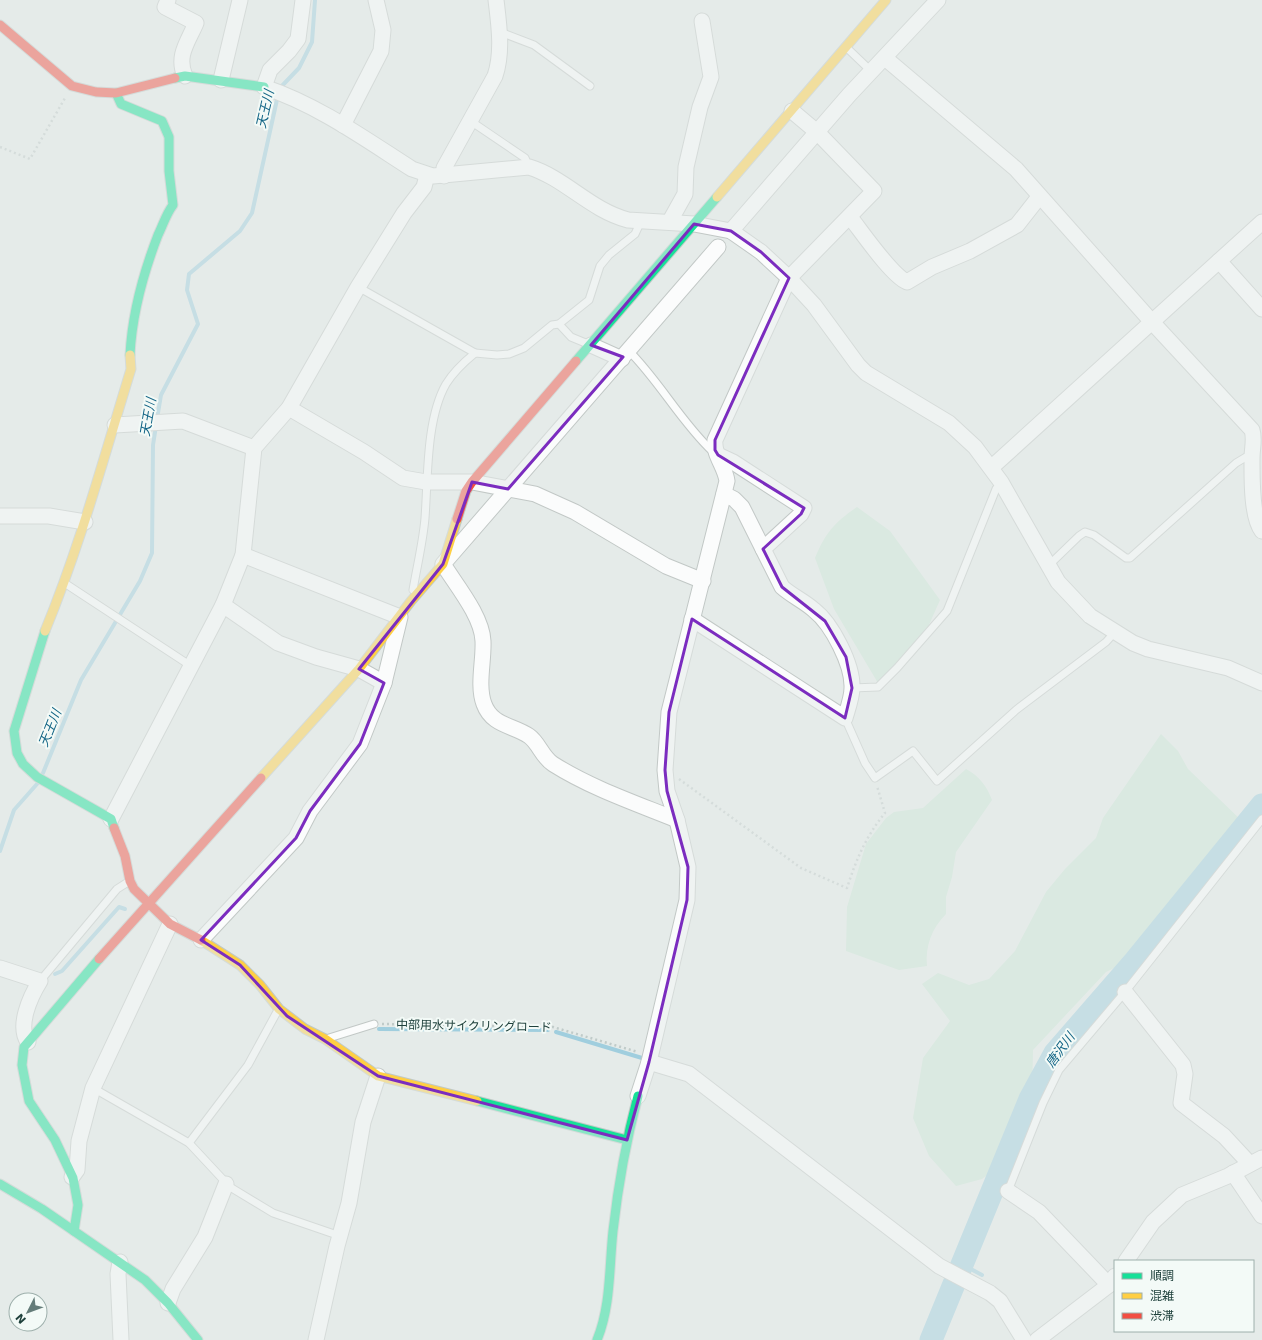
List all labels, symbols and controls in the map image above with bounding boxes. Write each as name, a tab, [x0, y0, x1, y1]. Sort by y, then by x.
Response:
water label: 天王川	[253, 86, 277, 130]
water label: 天王川	[137, 395, 159, 438]
water label: 天王川	[36, 705, 65, 749]
street label: 中部用水サイクリングロード	[396, 1018, 552, 1034]
water label: 唐沢川	[1042, 1028, 1079, 1070]
legend	[1114, 1260, 1254, 1332]
text: 順調	[1150, 1269, 1174, 1283]
text: 混雑	[1150, 1289, 1174, 1303]
north arrow	[8, 1292, 48, 1332]
text: 渋滞	[1150, 1309, 1174, 1323]
text: N	[13, 1311, 29, 1326]

